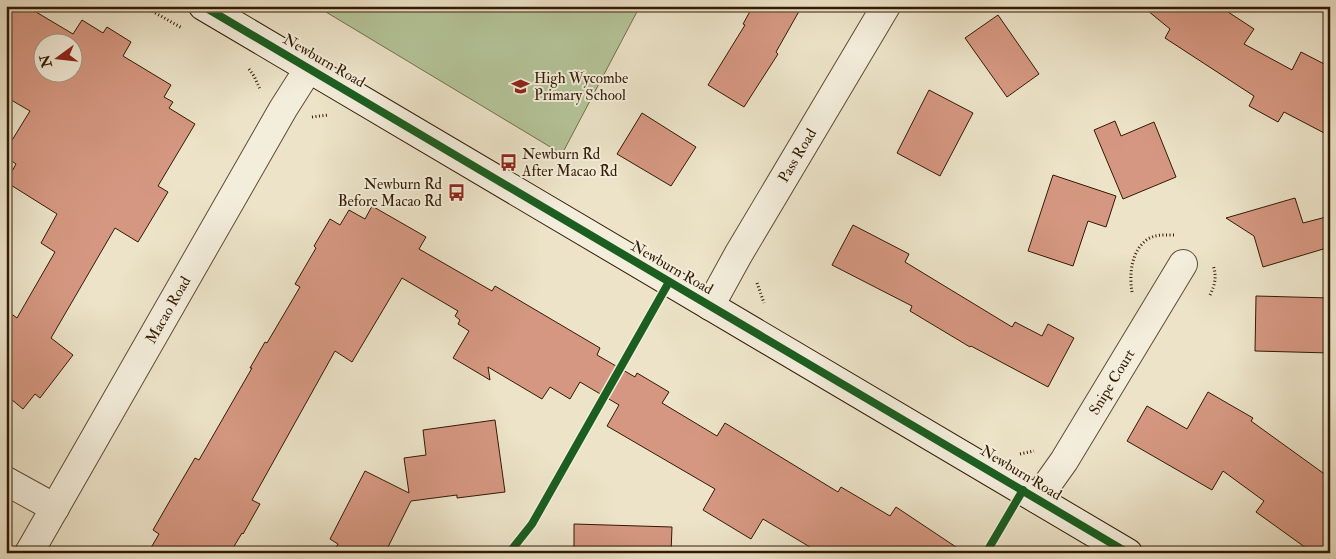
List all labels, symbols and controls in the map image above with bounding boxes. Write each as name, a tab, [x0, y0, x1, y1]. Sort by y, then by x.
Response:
street label: Newburn Road	[280, 30, 369, 92]
north arrow	[32, 32, 82, 82]
text: N	[36, 53, 56, 70]
place label: High Wycombe Primary School	[534, 69, 628, 105]
school or university icon: High Wycombe Primary School	[510, 77, 530, 97]
street label: Pass Road	[774, 124, 821, 186]
place label: Newburn Rd After Macao Rd	[521, 145, 618, 181]
bus stop icon: Newburn Rd After Macao Rd	[498, 153, 518, 173]
place label: Newburn Rd Before Macao Rd	[338, 175, 443, 211]
bus stop icon: Newburn Rd Before Macao Rd	[446, 183, 466, 203]
street label: Newburn Road	[628, 237, 717, 299]
street label: Macao Road	[141, 272, 195, 347]
street label: Snipe Court	[1085, 345, 1139, 418]
street label: Newburn Road	[977, 441, 1066, 505]

